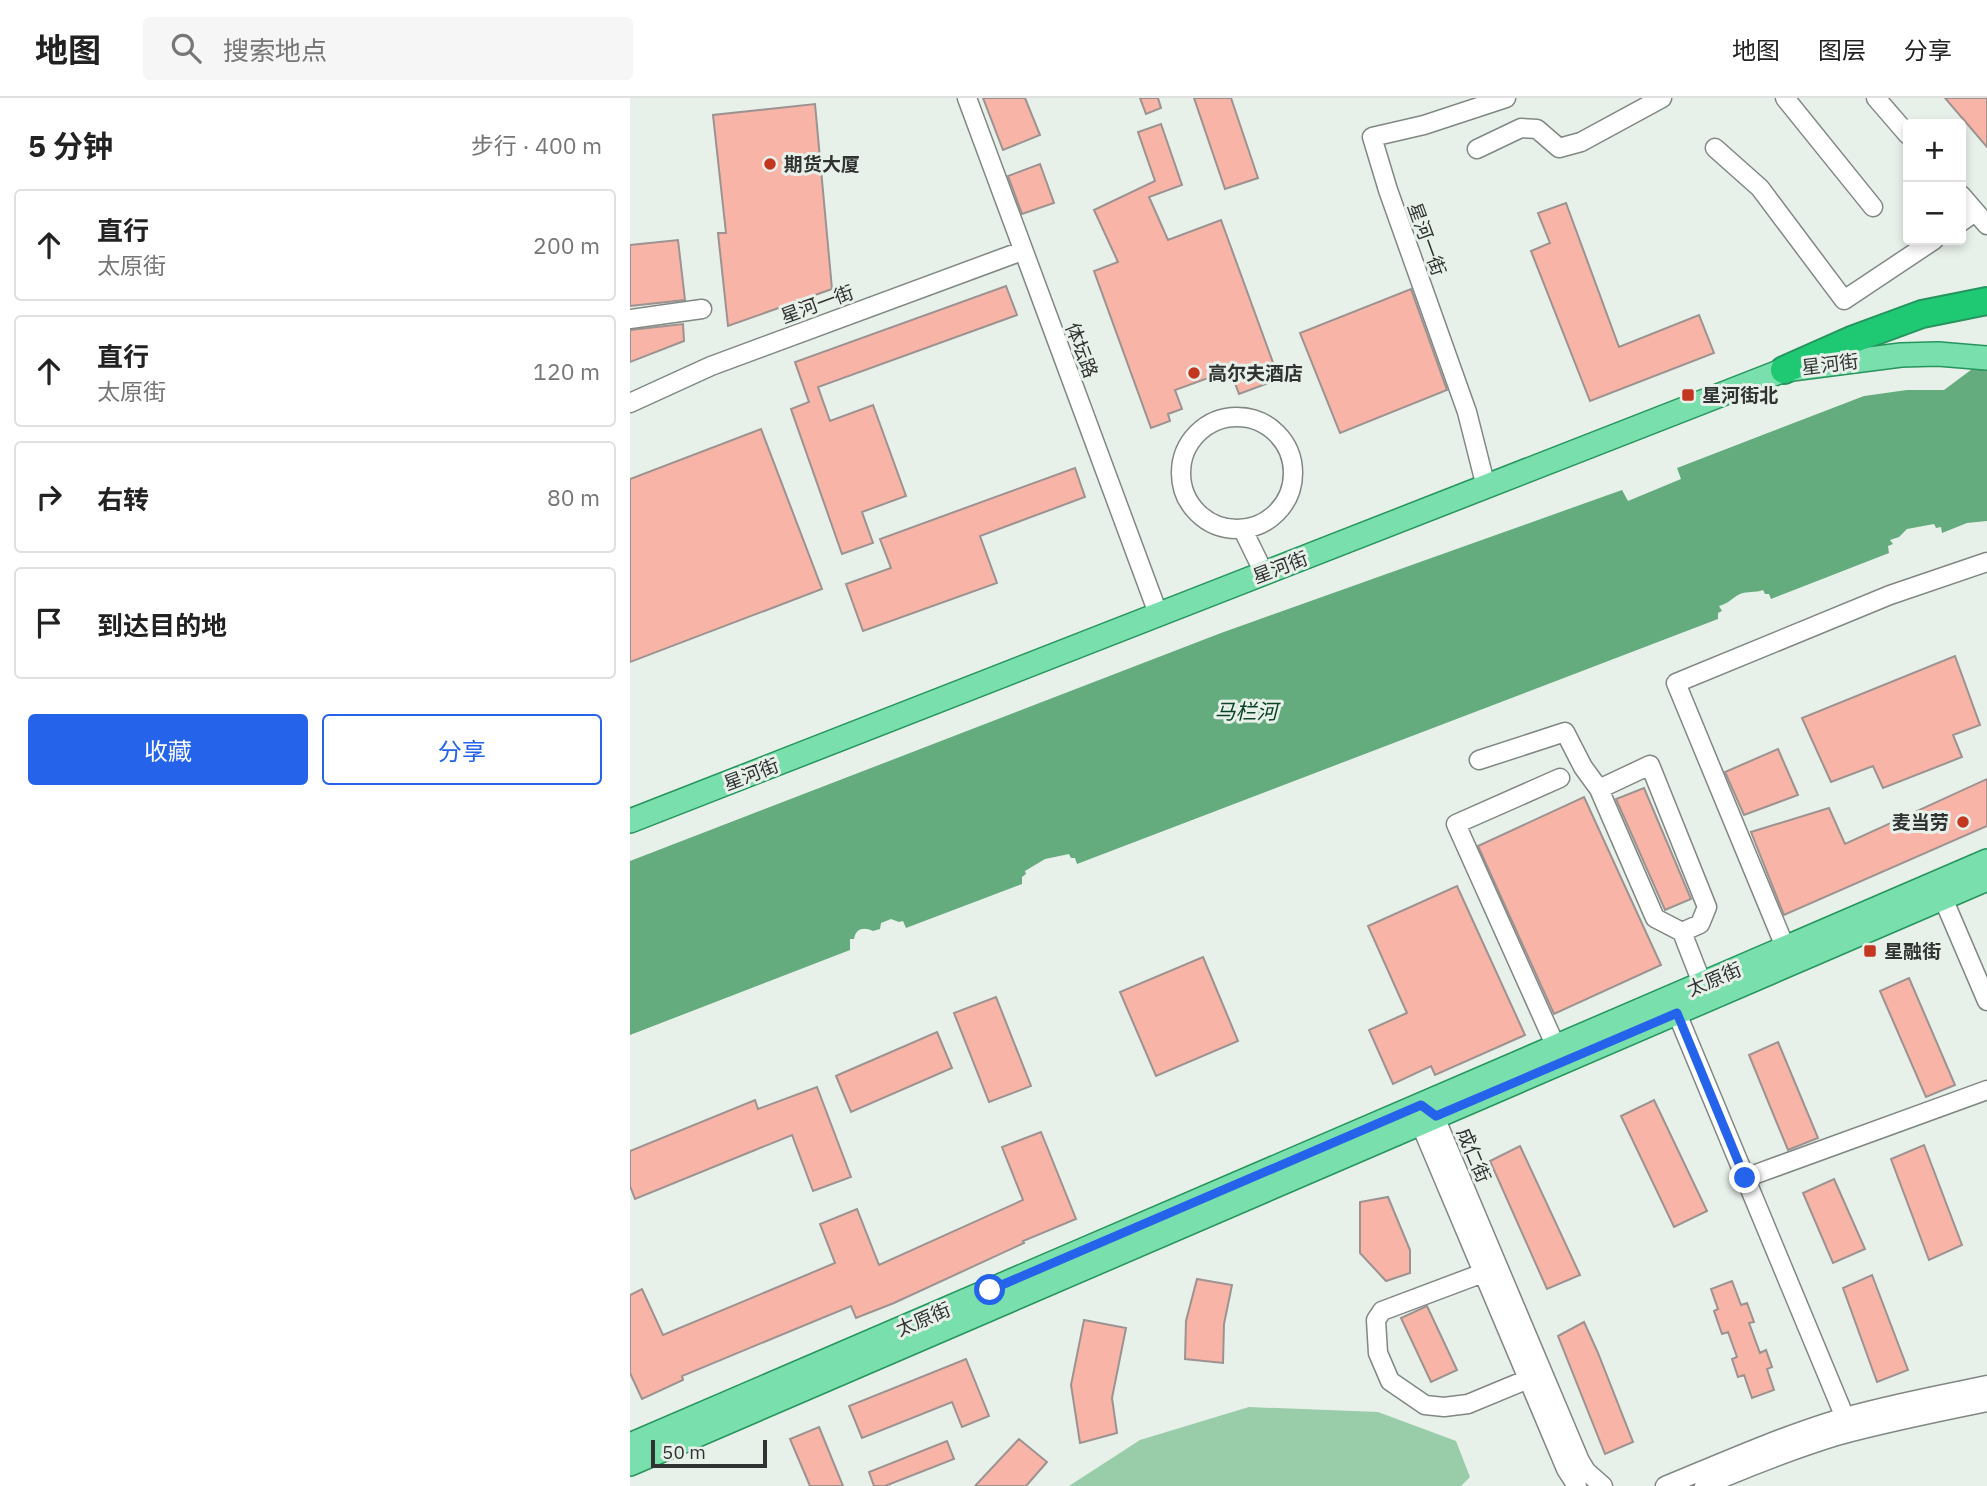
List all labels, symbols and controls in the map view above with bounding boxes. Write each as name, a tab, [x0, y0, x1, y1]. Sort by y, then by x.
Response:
search box	[143, 17, 633, 80]
text: 地图	[35, 28, 101, 71]
icon: search	[167, 29, 205, 67]
text: 搜索地点	[223, 33, 327, 67]
text: 地图	[1732, 34, 1780, 66]
text: 图层	[1818, 34, 1866, 66]
text: 分享	[1904, 34, 1952, 66]
map controls	[1903, 119, 1966, 245]
button: +	[1903, 119, 1966, 182]
text: 5 分钟	[28, 126, 113, 165]
text: 步行 · 400 m	[471, 130, 602, 160]
place label: 期货大厦	[784, 152, 860, 176]
marker: 期货大厦	[762, 156, 778, 172]
button: −	[1903, 182, 1966, 245]
street label: 星河一街	[1403, 199, 1451, 279]
text: 直行	[97, 213, 149, 247]
icon: ahead	[30, 226, 68, 264]
text: 200 m	[533, 230, 600, 260]
text: 太原街	[97, 250, 166, 280]
street label: 星河一街	[777, 280, 857, 328]
street label: 体坛路	[1061, 319, 1103, 381]
text: 直行	[97, 339, 149, 373]
street label: 星河街	[1800, 349, 1860, 379]
icon: ahead	[30, 352, 68, 390]
text: 120 m	[533, 356, 600, 386]
place label: 高尔夫酒店	[1208, 361, 1303, 385]
marker: 高尔夫酒店	[1186, 365, 1202, 381]
text: 太原街	[97, 376, 166, 406]
place label: 星河街北	[1702, 383, 1778, 407]
marker: 星河街北	[1680, 387, 1696, 403]
icon: right	[30, 478, 68, 516]
text: 右转	[97, 482, 149, 516]
text: 80 m	[547, 482, 600, 512]
street label: 星河街	[1249, 546, 1311, 588]
icon: arrive	[30, 604, 68, 642]
text: 到达目的地	[97, 608, 227, 642]
water label: 马栏河	[1215, 697, 1281, 725]
button: 收藏	[28, 714, 308, 785]
button: 分享	[322, 714, 602, 785]
street label: 星河街	[720, 753, 782, 795]
place label: 麦当劳	[1892, 810, 1949, 834]
marker: 麦当劳	[1955, 814, 1971, 830]
place label: 星融街	[1884, 939, 1941, 963]
marker: 星融街	[1862, 943, 1878, 959]
street label: 太原街	[1683, 957, 1745, 1001]
street label: 成仁街	[1452, 1124, 1496, 1186]
route end	[1729, 1162, 1760, 1193]
route start	[974, 1274, 1005, 1305]
street label: 太原街	[892, 1297, 954, 1341]
scale bar	[651, 1437, 766, 1469]
text: 50 m	[662, 1440, 706, 1464]

